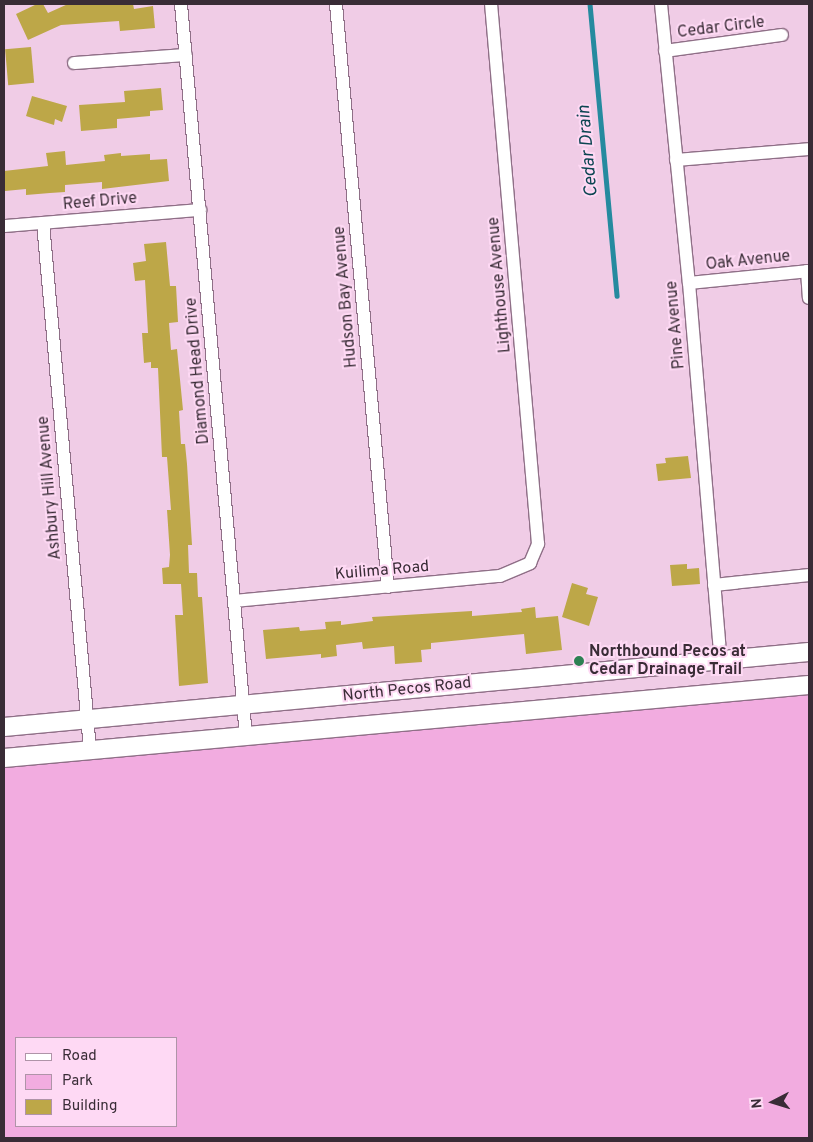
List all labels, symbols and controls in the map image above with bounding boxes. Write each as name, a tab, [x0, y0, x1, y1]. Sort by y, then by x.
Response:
street label: Cedar Circle	[676, 13, 766, 43]
water label: Cedar Drain	[574, 104, 604, 198]
street label: Reef Drive	[62, 189, 138, 215]
street label: Lighthouse Avenue	[484, 216, 516, 354]
street label: Hudson Bay Avenue	[330, 225, 362, 369]
street label: Oak Avenue	[704, 247, 792, 275]
street label: Pine Avenue	[663, 280, 689, 370]
street label: Diamond Head Drive	[182, 297, 214, 445]
street label: Ashbury Hill Avenue	[34, 415, 66, 561]
street label: Kuilima Road	[334, 557, 430, 585]
place label: Northbound Pecos at Cedar Drainage Trail	[589, 642, 746, 680]
marker: Northbound Pecos at Cedar Drainage Trail	[573, 655, 585, 667]
street label: North Pecos Road	[342, 674, 472, 706]
legend	[15, 1037, 178, 1127]
text: Road	[62, 1047, 97, 1066]
text: Park	[62, 1072, 93, 1091]
north arrow	[748, 1077, 798, 1127]
text: Building	[62, 1097, 117, 1116]
text: N	[749, 1098, 766, 1109]

